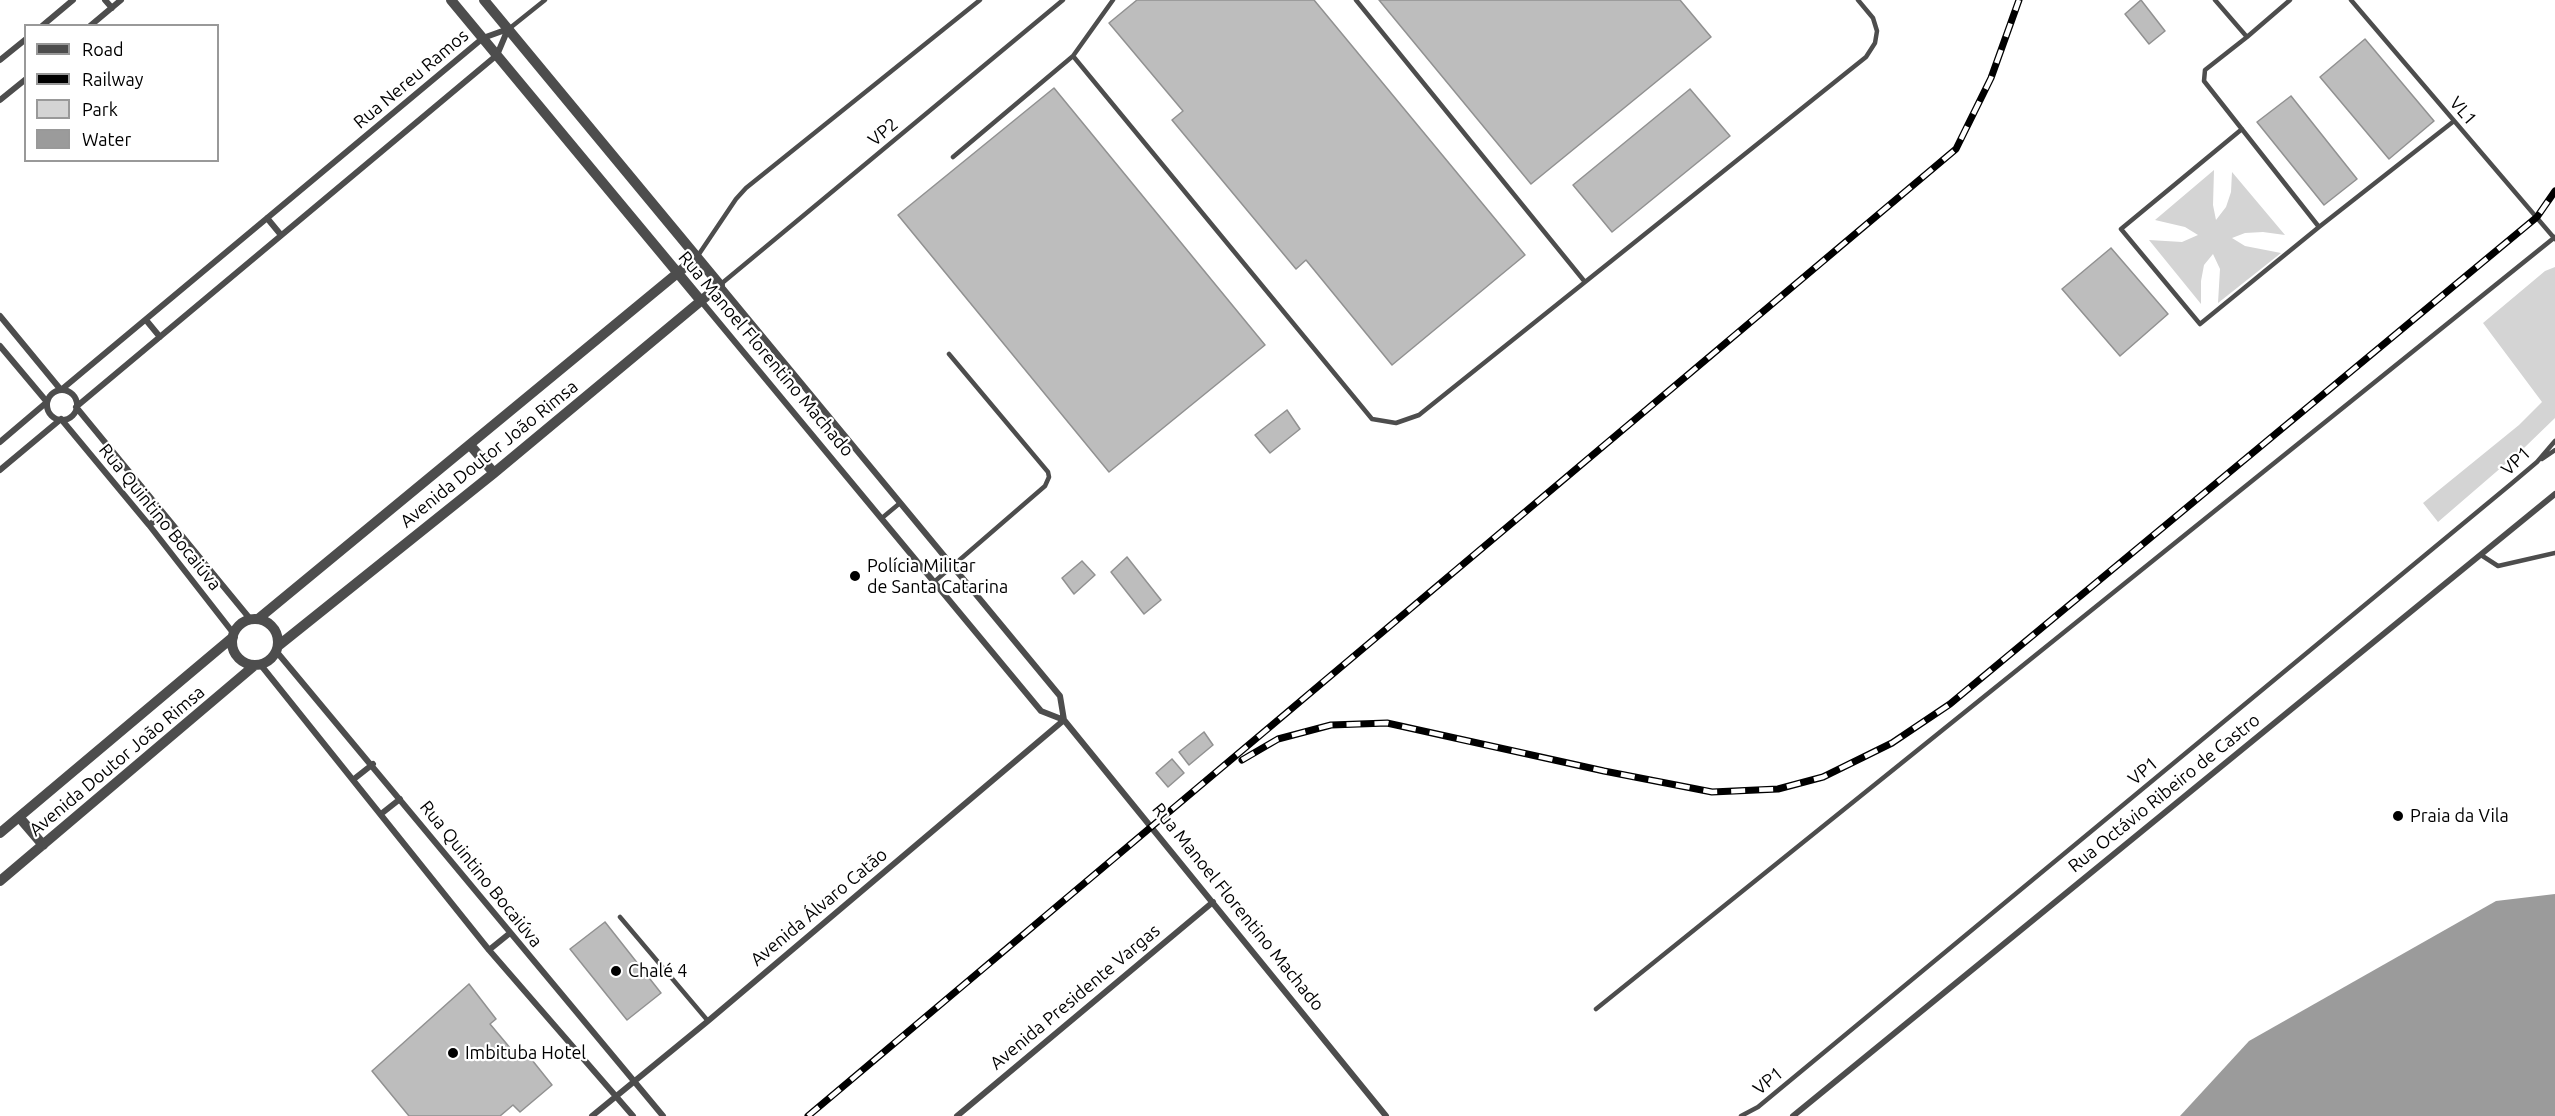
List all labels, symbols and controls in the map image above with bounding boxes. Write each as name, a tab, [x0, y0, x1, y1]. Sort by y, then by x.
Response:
legend	[24, 24, 219, 162]
street label: Rua Nereu Ramos	[349, 25, 473, 133]
text: Road	[82, 39, 124, 59]
text: Railway	[82, 69, 143, 89]
street label: VL1	[2445, 92, 2481, 130]
text: Park	[82, 99, 118, 119]
street label: VP2	[864, 113, 902, 151]
text: Water	[82, 129, 131, 149]
street label: Rua Manoel Florentino Machado	[674, 247, 858, 461]
street label: Avenida Doutor João Rimsa	[396, 376, 582, 532]
street label: Rua Quintino Bocaiúva	[94, 439, 226, 595]
street label: VP1	[2497, 442, 2535, 480]
place label: Polícia Militar de Santa Catarina	[867, 555, 1008, 598]
marker: Polícia Militar de Santa Catarina	[848, 569, 862, 583]
street label: Avenida Doutor João Rimsa	[25, 681, 209, 841]
street label: Rua Octávio Ribeiro de Castro	[2064, 709, 2264, 877]
street label: VP1	[2124, 752, 2162, 790]
street label: Rua Quintino Bocaiúva	[415, 796, 547, 952]
street label: Rua Manoel Florentino Machado	[1147, 799, 1329, 1015]
place label: Praia da Vila	[2410, 805, 2509, 827]
marker: Praia da Vila	[2391, 809, 2405, 823]
street label: Avenida Álvaro Catão	[746, 844, 892, 970]
street label: Avenida Presidente Vargas	[986, 920, 1164, 1074]
place label: Chalé 4	[628, 960, 687, 982]
marker: Chalé 4	[609, 964, 623, 978]
place label: Imbituba Hotel	[465, 1042, 586, 1064]
marker: Imbituba Hotel	[446, 1046, 460, 1060]
street label: VP1	[1749, 1062, 1787, 1100]

